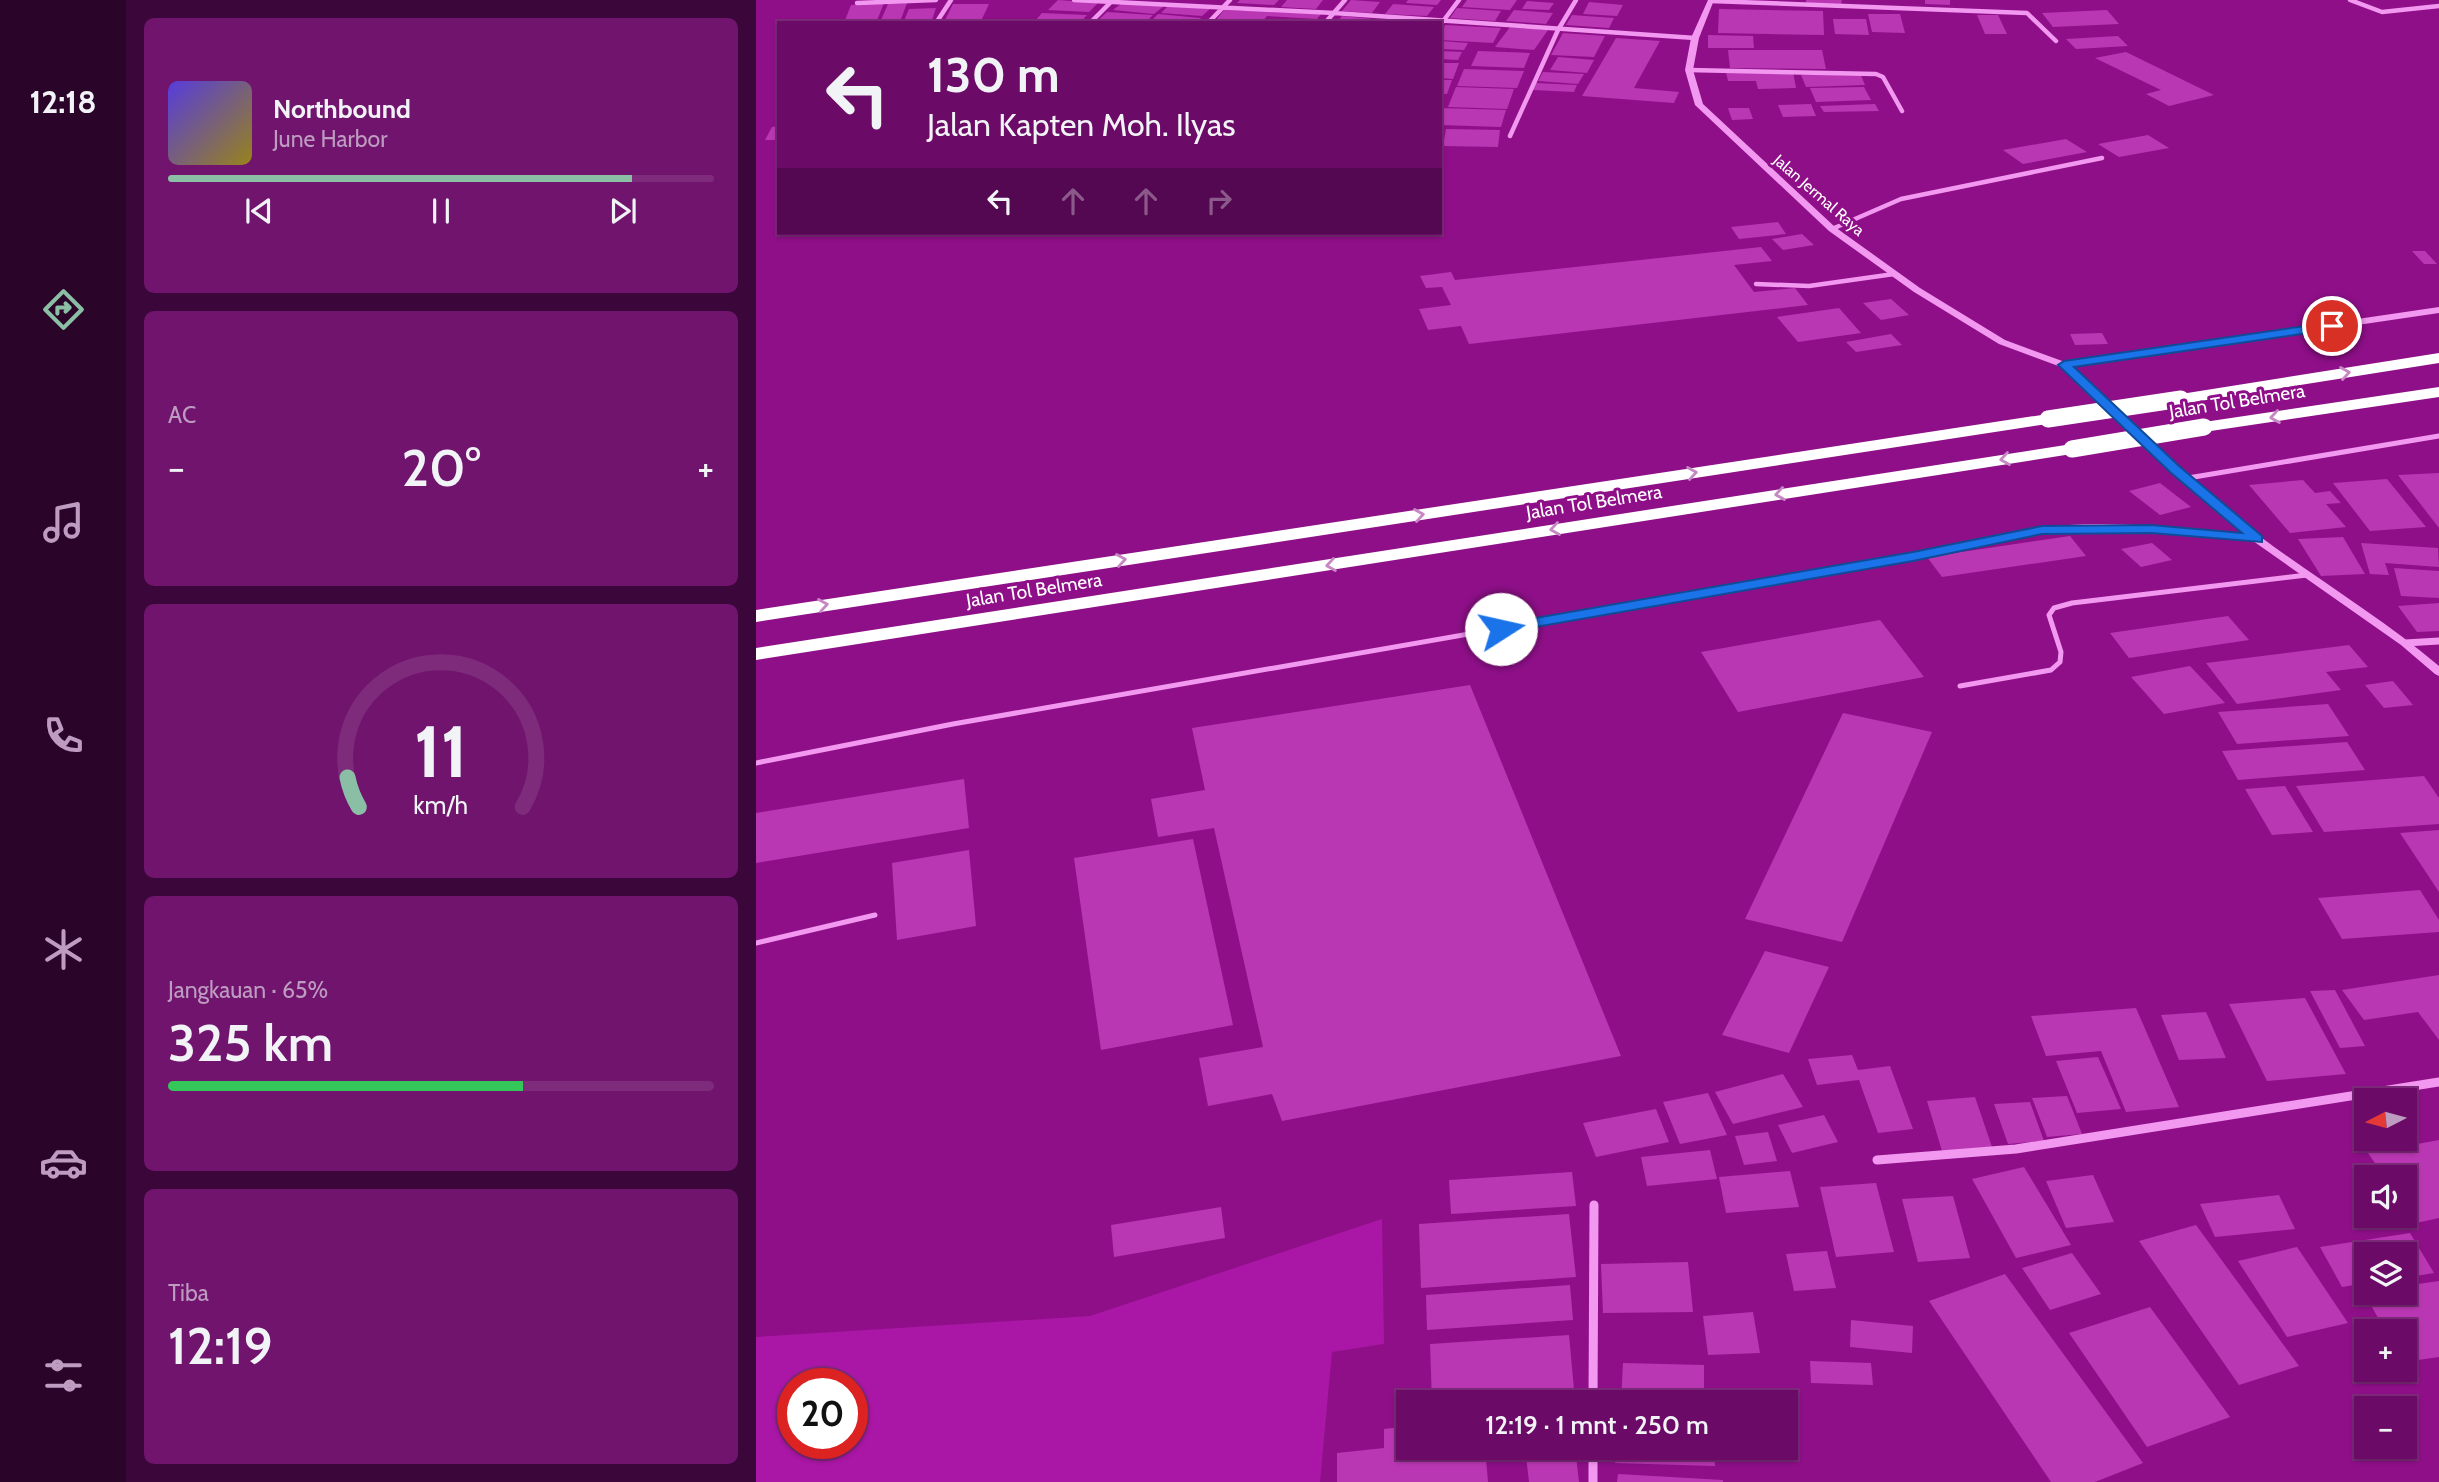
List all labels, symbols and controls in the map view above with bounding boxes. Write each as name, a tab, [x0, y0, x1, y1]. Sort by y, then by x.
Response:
text: 130 m	[927, 45, 1060, 104]
icon: left	[812, 49, 903, 140]
text: 12:18	[30, 82, 96, 121]
text: Northbound	[273, 93, 411, 125]
text: Jalan Kapten Moh. Ilyas	[927, 105, 1236, 144]
text: June Harbor	[273, 125, 387, 153]
street label: Jalan Jermal Raya	[1769, 150, 1869, 240]
icon: left	[981, 182, 1019, 220]
icon: ahead	[1054, 182, 1092, 220]
icon: ahead	[1127, 182, 1165, 220]
icon: right	[1200, 182, 1238, 220]
icon: previous	[240, 192, 278, 230]
icon: pause	[422, 192, 460, 230]
icon: next	[604, 192, 642, 230]
icon: directions	[39, 285, 88, 334]
pin	[2302, 296, 2362, 356]
icon: arrive	[2313, 307, 2351, 345]
one-way arrow	[2339, 366, 2351, 381]
street label: Jalan Tol Belmera	[2167, 379, 2306, 423]
text: AC	[168, 401, 196, 429]
one-way arrow	[2269, 409, 2281, 424]
text: 20°	[401, 436, 481, 499]
text: −	[168, 444, 185, 491]
text: +	[697, 444, 714, 491]
one-way arrow	[1999, 451, 2011, 466]
one-way arrow	[1686, 466, 1698, 481]
street label: Jalan Tol Belmera	[1524, 480, 1663, 524]
one-way arrow	[1774, 487, 1786, 502]
icon: music	[39, 498, 88, 547]
one-way arrow	[1413, 508, 1425, 523]
one-way arrow	[1549, 522, 1561, 537]
one-way arrow	[1115, 553, 1127, 568]
one-way arrow	[1325, 557, 1336, 572]
street label: Jalan Tol Belmera	[964, 568, 1103, 612]
position arrow	[1464, 592, 1538, 666]
one-way arrow	[818, 598, 829, 613]
text: 11	[414, 707, 468, 795]
icon: phone	[39, 711, 88, 760]
text: km/h	[414, 790, 468, 820]
icon: climate	[39, 925, 88, 974]
text: Jangkauan · 65%	[168, 976, 328, 1004]
text: 325 km	[168, 1011, 333, 1074]
north arrow	[2354, 1088, 2417, 1152]
map controls	[2354, 1088, 2417, 1459]
icon: car	[39, 1138, 88, 1187]
button: sound	[2354, 1165, 2417, 1228]
button: layers	[2354, 1242, 2417, 1305]
text: Tiba	[168, 1279, 209, 1307]
text: 12:19	[168, 1314, 273, 1377]
button: +	[2354, 1319, 2417, 1382]
icon: filters	[39, 1351, 88, 1400]
speed limit sign: 20	[777, 1368, 868, 1459]
button: −	[2354, 1396, 2417, 1459]
text: 12:19 · 1 mnt · 250 m	[1485, 1409, 1709, 1441]

